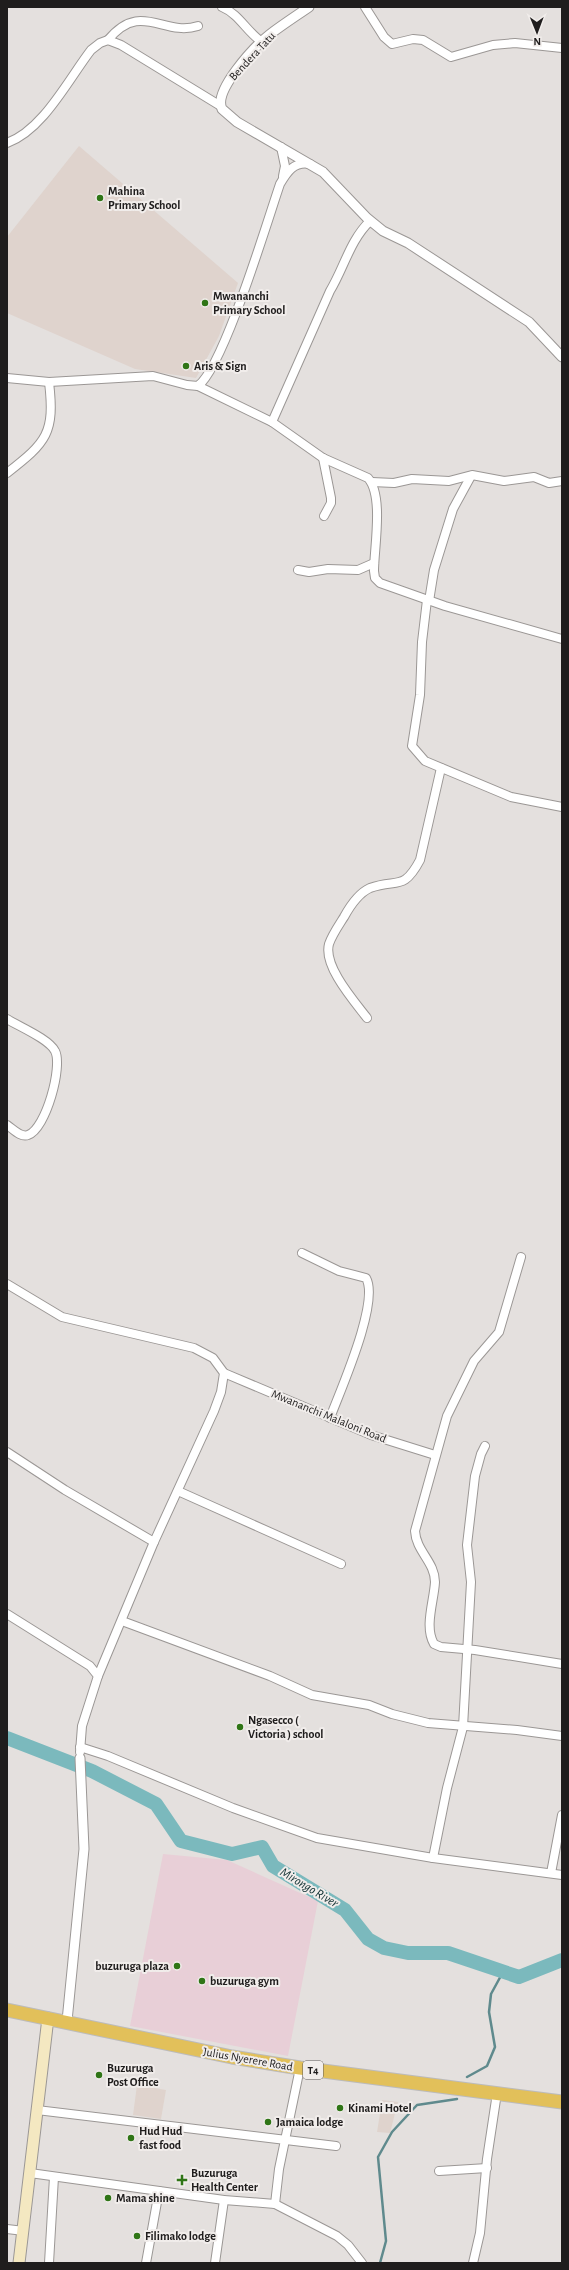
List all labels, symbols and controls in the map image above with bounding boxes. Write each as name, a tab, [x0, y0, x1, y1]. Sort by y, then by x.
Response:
north arrow	[517, 12, 557, 52]
street label: Bendera Tatu	[227, 29, 277, 83]
text: N	[533, 36, 541, 47]
place label: Mahina Primary School	[108, 185, 180, 212]
marker: Mahina Primary School	[95, 193, 105, 203]
place label: Mwananchi Primary School	[213, 290, 285, 317]
marker: Mwananchi Primary School	[200, 298, 210, 308]
place label: Aris & Sign	[194, 360, 247, 372]
marker: Aris & Sign	[181, 361, 191, 371]
street label: Mwananchi Malaloni Road	[270, 1387, 388, 1445]
place label: Ngasecco ( Victoria ) school	[248, 1714, 324, 1741]
marker: Ngasecco ( Victoria ) school	[235, 1722, 245, 1732]
water label: Mirongo River	[278, 1866, 341, 1911]
place label: buzuruga plaza	[95, 1960, 169, 1972]
marker: buzuruga plaza	[172, 1961, 182, 1971]
place label: buzuruga gym	[210, 1975, 279, 1988]
marker: buzuruga gym	[197, 1976, 207, 1986]
street label: Julius Nyerere Road	[202, 2045, 294, 2074]
road number: T4	[303, 2061, 323, 2079]
place label: Buzuruga Post Office	[107, 2062, 159, 2088]
marker: Buzuruga Post Office	[94, 2070, 104, 2080]
place label: Kinami Hotel	[348, 2102, 412, 2114]
marker: Kinami Hotel	[335, 2103, 345, 2113]
place label: Jamaica lodge	[276, 2116, 344, 2128]
marker: Jamaica lodge	[263, 2117, 273, 2127]
place label: Hud Hud fast food	[139, 2125, 183, 2151]
marker: Hud Hud fast food	[126, 2133, 136, 2143]
place label: Buzuruga Health Center	[191, 2167, 259, 2193]
marker: Buzuruga Health Center	[176, 2174, 188, 2186]
place label: Mama shine	[116, 2192, 175, 2204]
marker: Mama shine	[103, 2193, 113, 2203]
place label: Filimako lodge	[145, 2230, 216, 2242]
marker: Filimako lodge	[132, 2231, 142, 2241]

